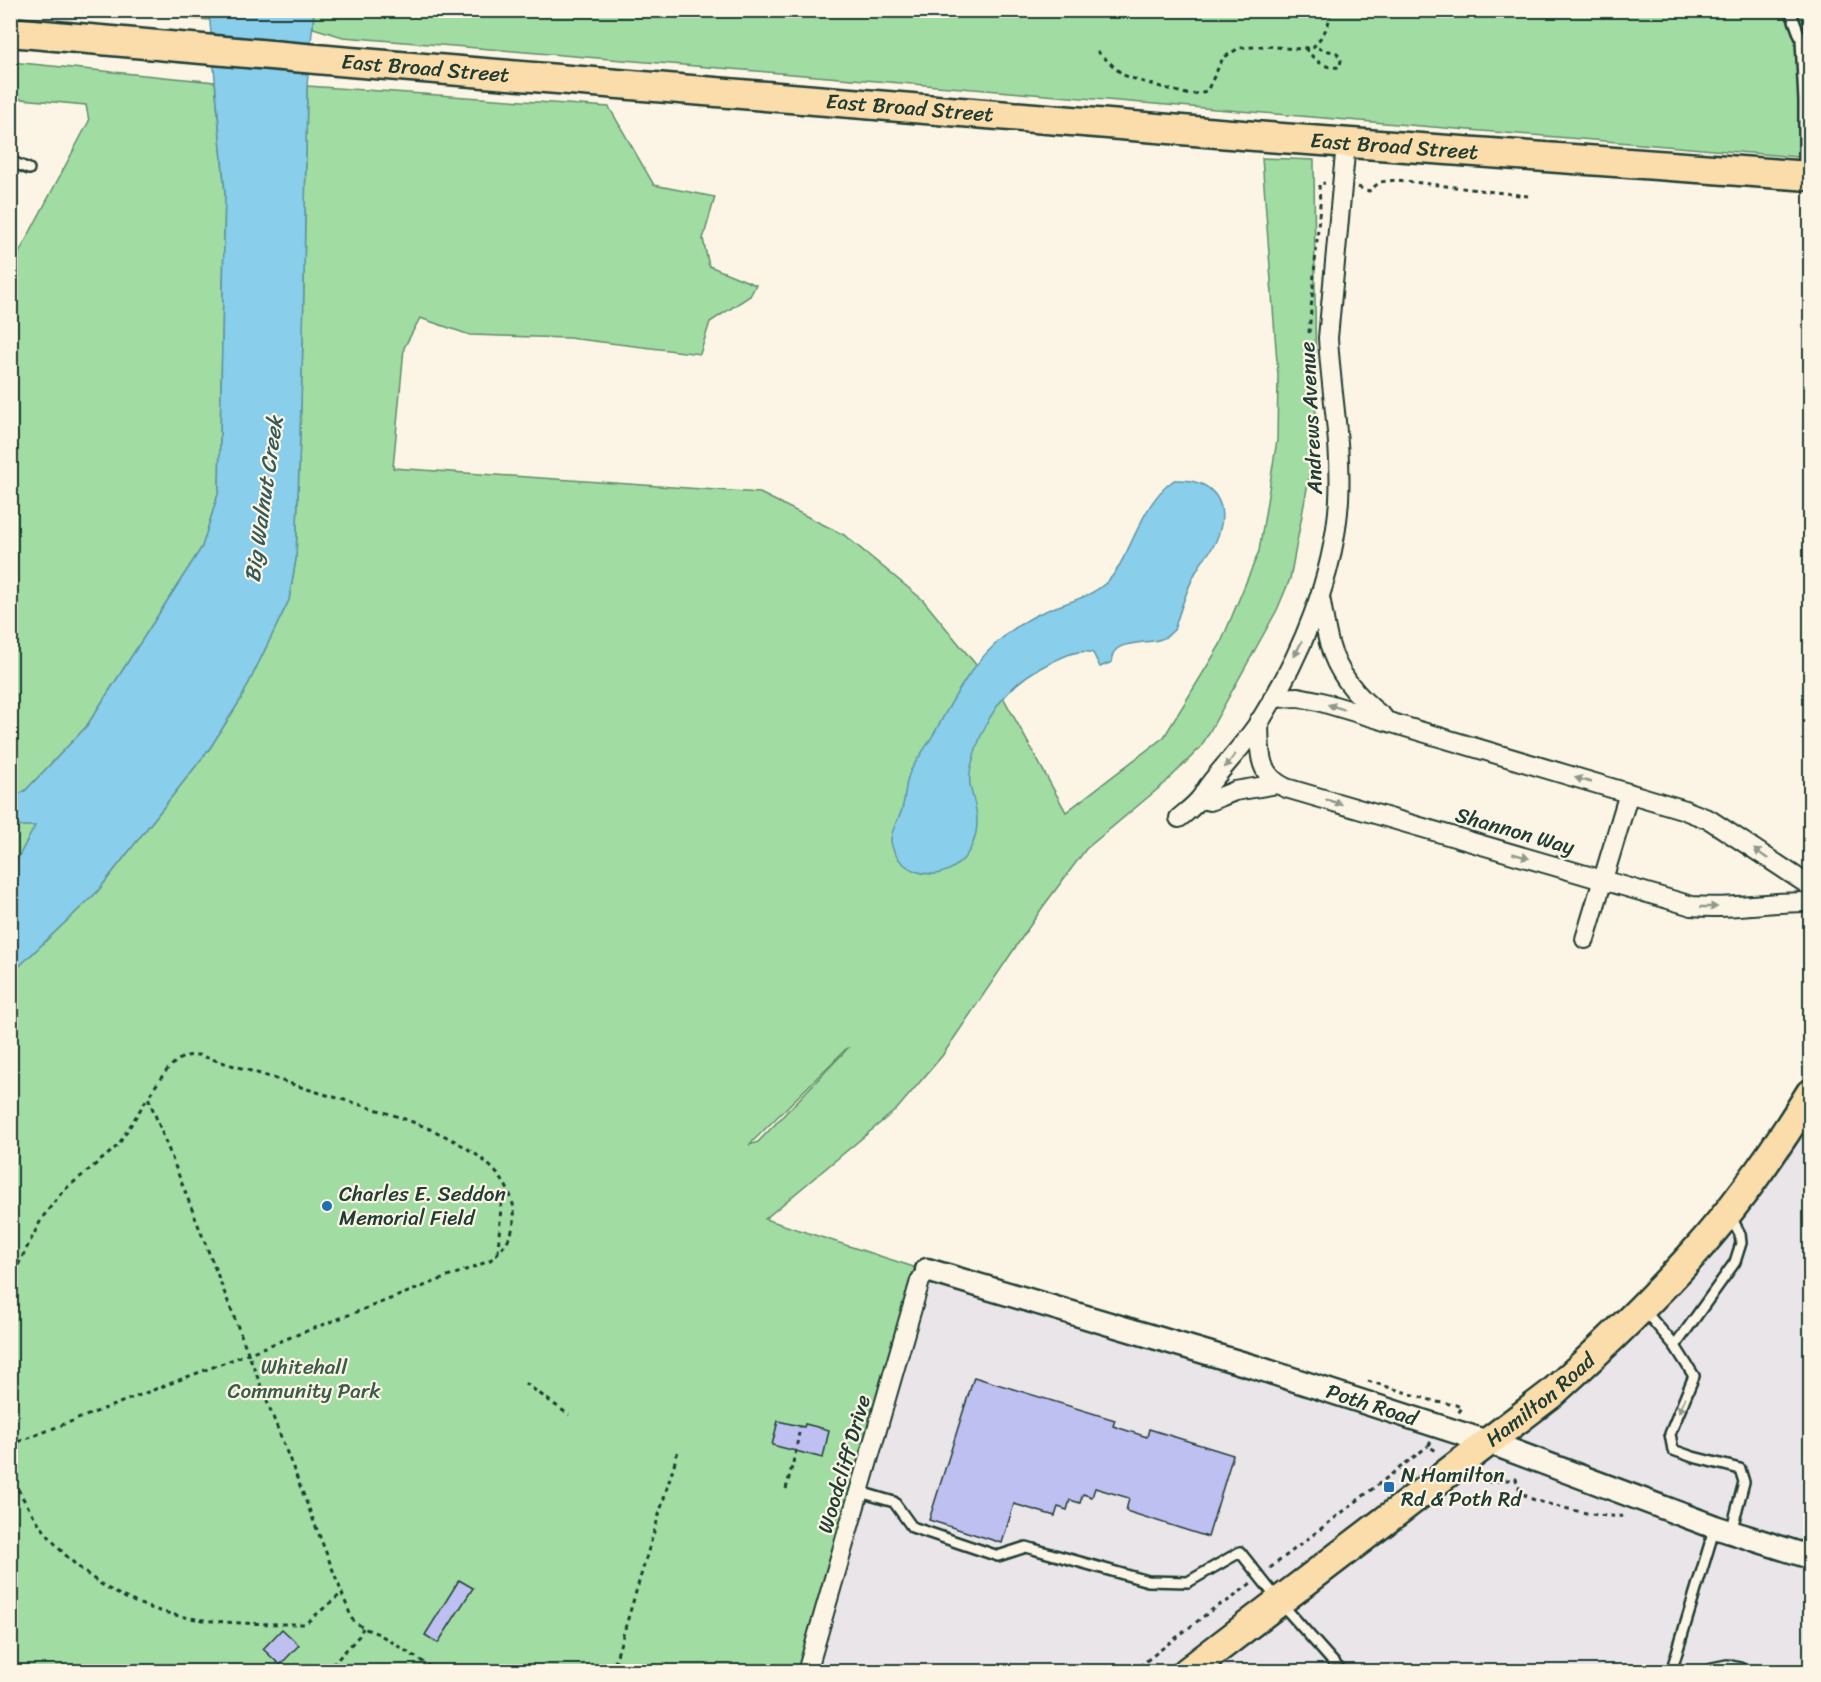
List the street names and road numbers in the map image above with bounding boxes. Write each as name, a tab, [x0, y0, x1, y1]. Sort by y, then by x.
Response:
street label: East Broad Street	[340, 42, 511, 94]
street label: East Broad Street	[825, 82, 995, 134]
street label: East Broad Street	[1309, 121, 1479, 171]
street label: Andrews Avenue	[1288, 340, 1334, 496]
street label: Shannon Way	[1451, 796, 1579, 866]
street label: Hamilton Road	[1477, 1342, 1606, 1457]
street label: Poth Road	[1321, 1372, 1424, 1438]
street label: Woodcliff Drive	[806, 1390, 882, 1538]

